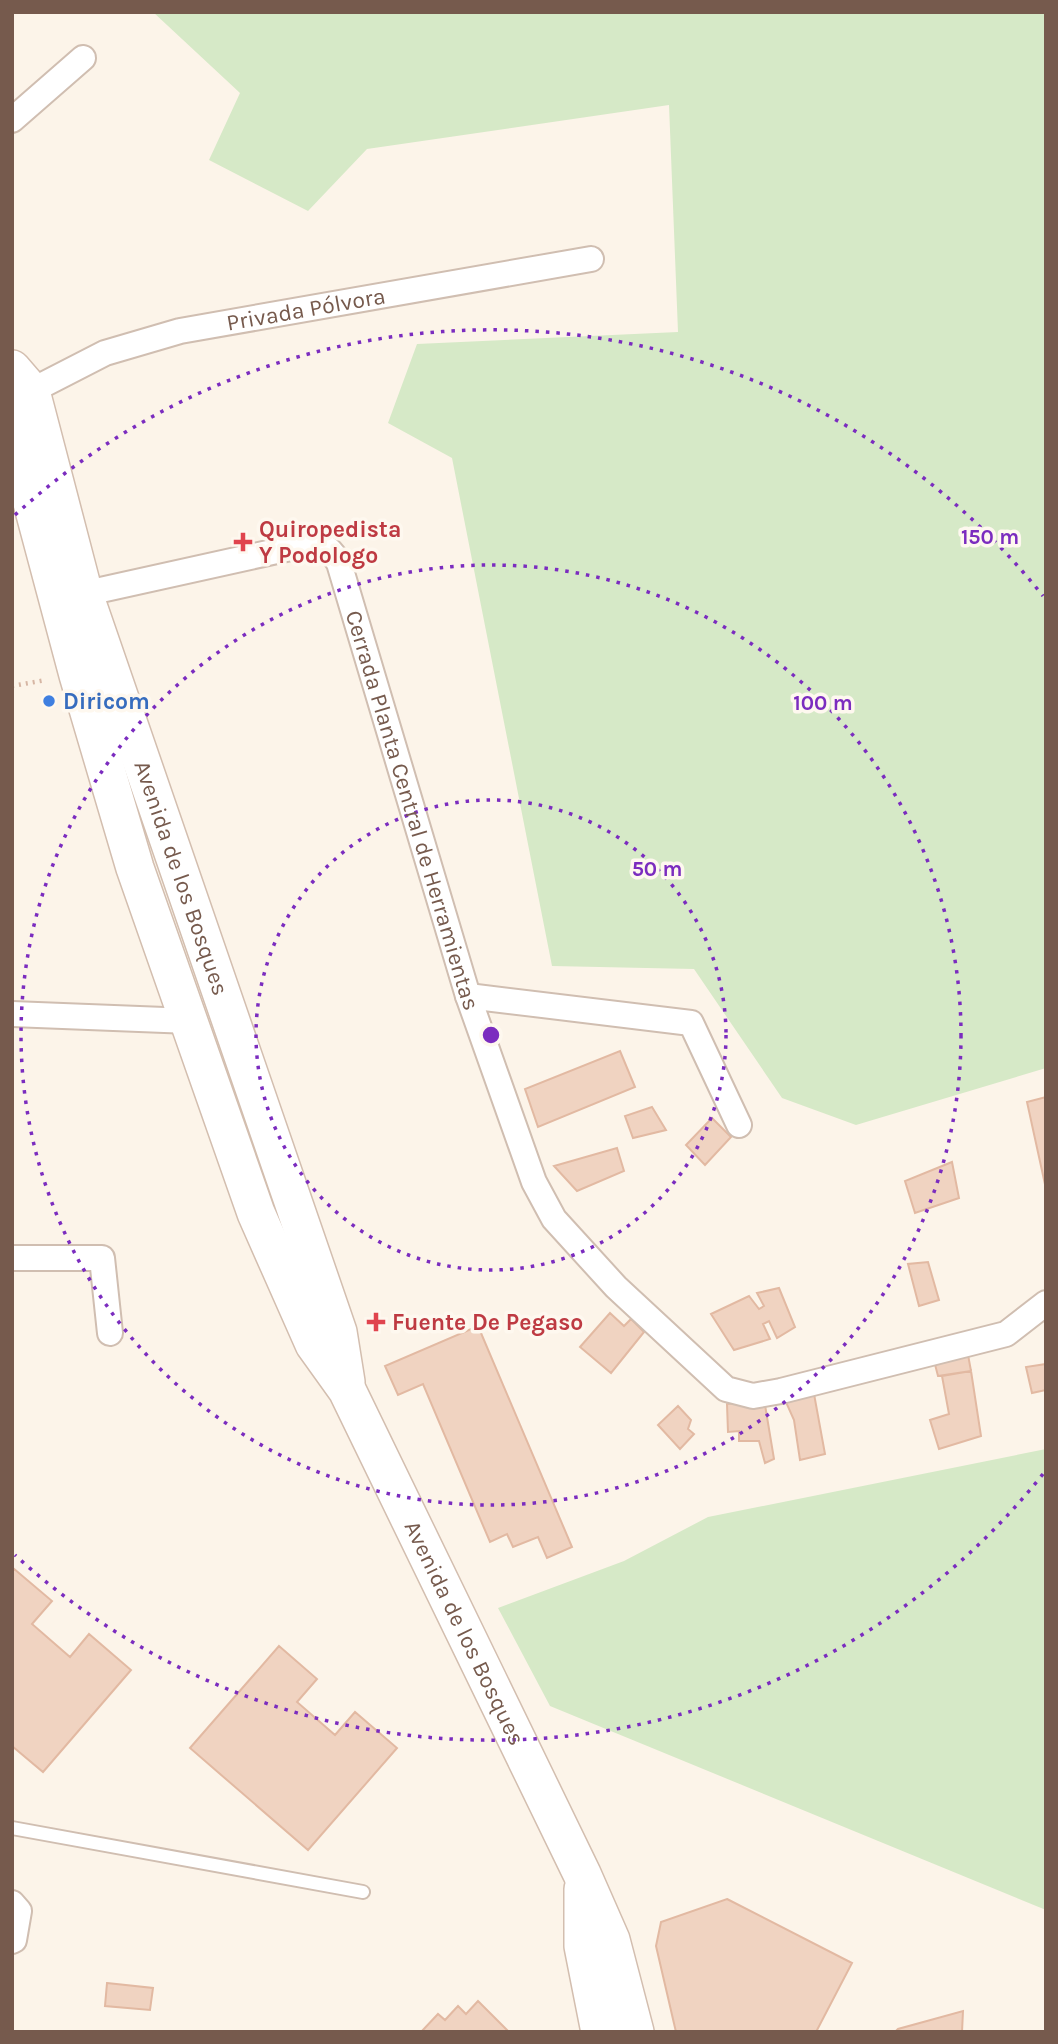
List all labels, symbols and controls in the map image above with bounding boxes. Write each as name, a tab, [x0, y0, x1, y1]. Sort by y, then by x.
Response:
street label: Privada Pólvora	[224, 282, 387, 336]
place label: Quiropedista Y Podologo	[259, 516, 401, 569]
text: 150 m	[961, 525, 1019, 549]
marker: Quiropedista Y Podologo	[233, 532, 253, 552]
street label: Cerrada Planta Central de Herramientas	[340, 607, 485, 1014]
place label: Diricom	[63, 688, 150, 715]
text: 100 m	[793, 691, 853, 715]
marker: Diricom	[41, 693, 57, 709]
street label: Avenida de los Bosques	[129, 757, 235, 999]
text: 50 m	[632, 857, 682, 881]
centre of rings	[479, 1023, 503, 1047]
place label: Fuente De Pegaso	[392, 1309, 583, 1336]
marker: Fuente De Pegaso	[366, 1312, 386, 1332]
street label: Avenida de los Bosques	[399, 1516, 531, 1750]

